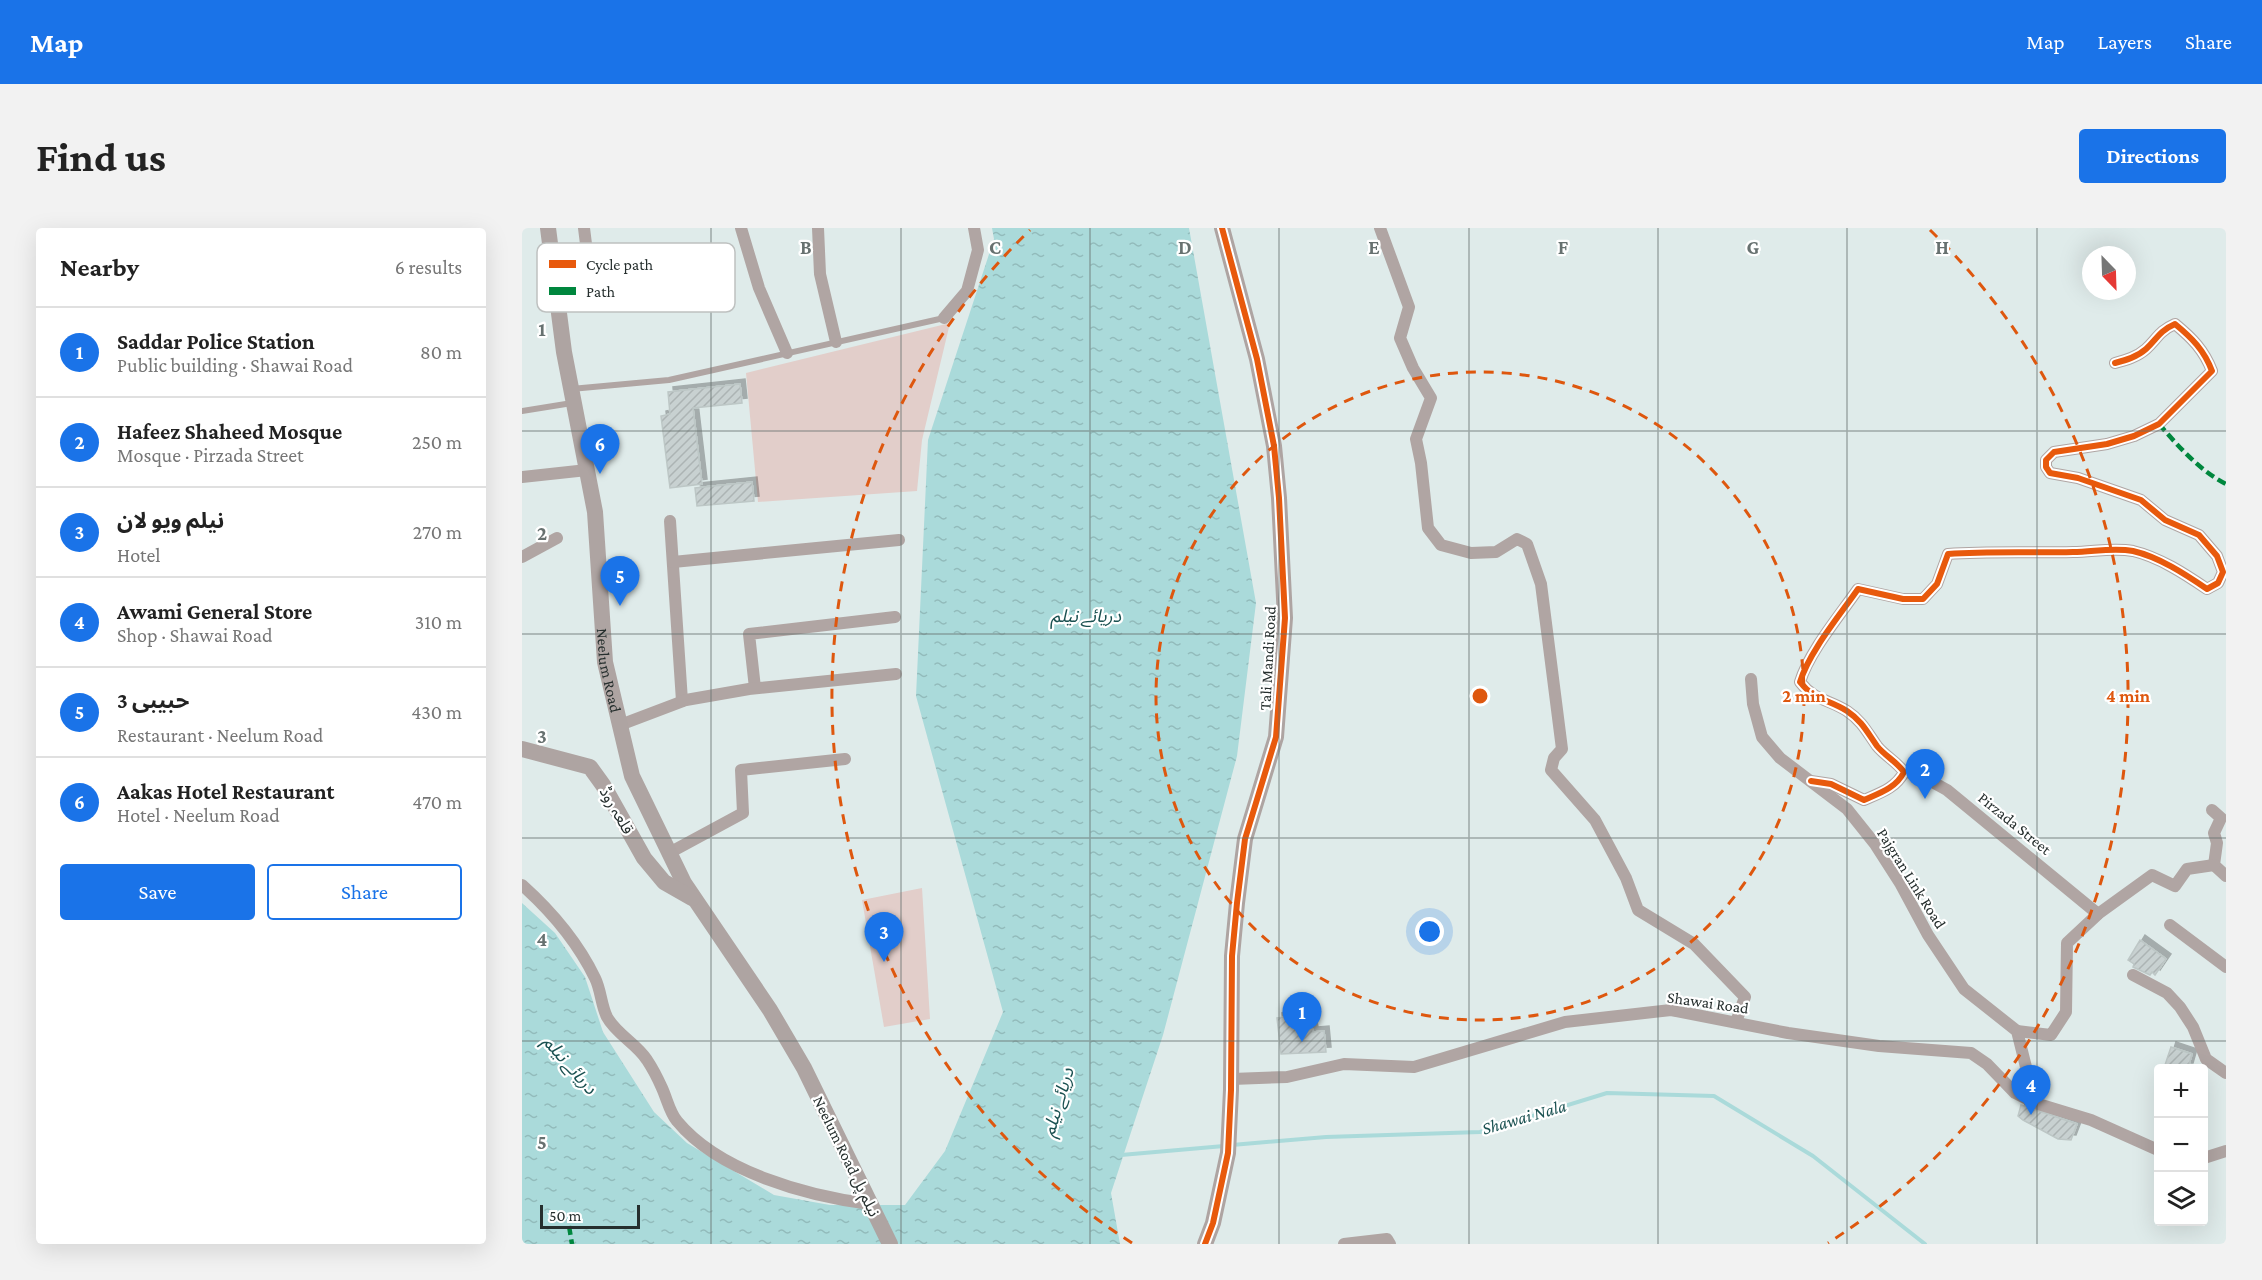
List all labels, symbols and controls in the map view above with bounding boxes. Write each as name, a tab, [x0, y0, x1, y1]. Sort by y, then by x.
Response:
text: Map	[30, 27, 83, 58]
text: Map	[2026, 30, 2065, 54]
text: Layers	[2098, 30, 2152, 54]
text: Share	[2185, 30, 2232, 54]
button: Directions	[2079, 129, 2226, 183]
text: Find us	[36, 133, 166, 180]
text: B	[800, 236, 812, 258]
text: C	[989, 236, 1001, 258]
text: D	[1178, 236, 1192, 258]
text: E	[1368, 236, 1380, 258]
text: F	[1558, 236, 1569, 258]
text: G	[1747, 236, 1760, 258]
text: H	[1935, 236, 1949, 258]
legend	[537, 243, 735, 312]
north arrow	[2082, 246, 2136, 300]
text: Nearby	[60, 253, 139, 282]
text: 6 results	[395, 256, 462, 278]
text: Cycle path	[586, 256, 653, 274]
text: Path	[586, 283, 616, 300]
text: 1	[538, 318, 546, 340]
text: Saddar Police Station	[117, 329, 315, 354]
text: 1	[76, 341, 83, 363]
text: 80 m	[420, 341, 462, 363]
text: Public building · Shawai Road	[117, 354, 353, 376]
text: Hafeez Shaheed Mosque	[117, 419, 342, 444]
pin: 6	[580, 424, 620, 474]
text: 2	[74, 431, 85, 453]
text: 250 m	[412, 431, 462, 453]
text: Mosque · Pirzada Street	[117, 444, 304, 466]
text: نیلم ویو لان	[117, 508, 224, 533]
text: 3	[75, 521, 84, 543]
text: 270 m	[413, 521, 462, 543]
text: 2	[537, 522, 547, 544]
text: Hotel	[117, 544, 161, 566]
pin: 5	[600, 556, 640, 606]
text: Awami General Store	[117, 599, 312, 624]
street label: Tali Mandi Road	[1256, 605, 1279, 711]
water label: دریائے نیلم	[1050, 606, 1122, 630]
text: 4	[74, 611, 85, 633]
text: 310 m	[415, 611, 462, 633]
text: Shop · Shawai Road	[117, 624, 272, 646]
street label: Neelum Road	[594, 627, 625, 715]
centre of rings	[1470, 686, 1490, 706]
text: 2 min	[1782, 686, 1826, 706]
text: 4 min	[2106, 686, 2151, 706]
text: حبیبی 3	[117, 688, 189, 713]
text: 5	[75, 701, 84, 723]
text: 430 m	[411, 701, 462, 723]
text: Restaurant · Neelum Road	[117, 724, 323, 746]
text: 3	[537, 725, 547, 747]
pin: 2	[1906, 750, 1944, 799]
text: Aakas Hotel Restaurant	[117, 779, 335, 804]
street label: قلعہ روڈ	[595, 783, 637, 837]
street label: Pirzada Street	[1975, 789, 2055, 858]
text: 6	[74, 791, 85, 813]
text: 470 m	[412, 791, 462, 813]
text: Hotel · Neelum Road	[117, 804, 280, 826]
street label: Pajgran Link Road	[1873, 825, 1950, 933]
button: Save	[60, 864, 255, 920]
button: Share	[267, 864, 462, 920]
pin: 3	[864, 912, 904, 962]
your location	[1415, 917, 1444, 946]
text: 4	[537, 928, 548, 950]
street label: Shawai Road	[1666, 988, 1750, 1017]
pin: 1	[1282, 992, 1322, 1042]
water label: دریائے نیلم	[536, 1031, 601, 1101]
map controls	[2154, 1064, 2208, 1226]
button: +	[2154, 1064, 2208, 1118]
water label: دریائے نیلم	[1038, 1065, 1082, 1141]
pin: 4	[2012, 1066, 2050, 1115]
street label: Neelum Road نیلم پل	[806, 1093, 883, 1221]
water label: Shawai Nala	[1479, 1095, 1569, 1139]
button: −	[2154, 1118, 2208, 1172]
text: 5	[537, 1131, 547, 1153]
button: layers	[2154, 1172, 2208, 1226]
scale bar	[540, 1202, 640, 1230]
text: 50 m	[549, 1207, 581, 1224]

